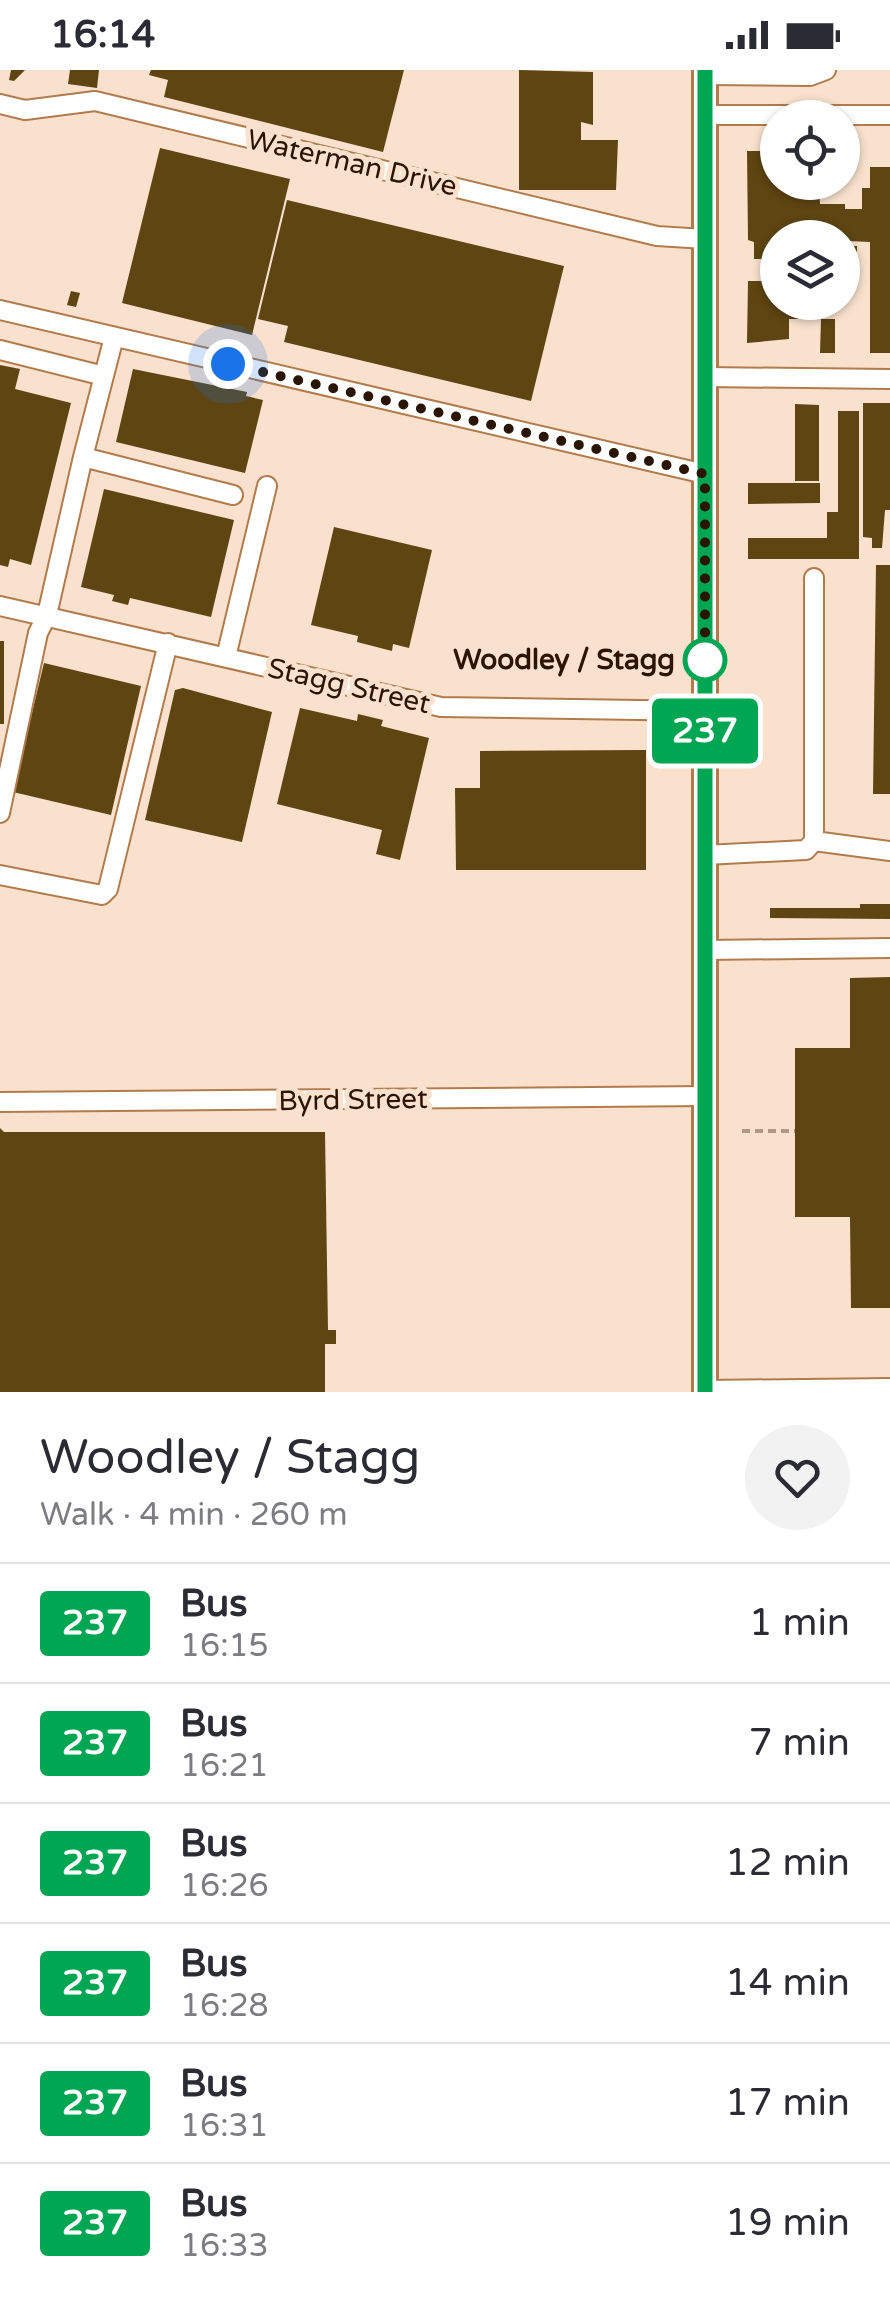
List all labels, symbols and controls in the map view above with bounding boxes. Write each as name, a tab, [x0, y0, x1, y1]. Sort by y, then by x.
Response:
text: 16:14	[50, 12, 155, 58]
map controls	[760, 100, 860, 320]
button: locate	[760, 100, 860, 200]
street label: Waterman Drive	[244, 122, 460, 204]
button: layers	[760, 220, 860, 320]
your location	[203, 339, 253, 389]
marker: Woodley / Stagg	[684, 639, 726, 681]
place label: Woodley / Stagg	[453, 643, 675, 677]
street label: Stagg Street	[264, 651, 434, 721]
line badge: 237	[648, 698, 762, 764]
text: 237	[672, 710, 738, 752]
street label: Byrd Street	[278, 1082, 428, 1118]
button: heart	[745, 1425, 850, 1530]
text: Woodley / Stagg	[40, 1429, 420, 1487]
text: Walk · 4 min · 260 m	[40, 1496, 348, 1534]
text: Bus	[180, 1581, 247, 1627]
text: 1 min	[749, 1600, 850, 1646]
text: 237	[62, 1602, 128, 1644]
text: 16:15	[180, 1627, 269, 1665]
text: Bus	[180, 1701, 247, 1747]
text: 7 min	[749, 1720, 850, 1766]
text: 237	[62, 1722, 128, 1764]
text: 16:21	[180, 1747, 269, 1785]
text: Bus	[180, 1821, 247, 1867]
text: 12 min	[725, 1840, 850, 1886]
text: 237	[62, 1842, 128, 1884]
text: 16:26	[180, 1867, 269, 1905]
text: Bus	[180, 1941, 247, 1987]
text: 14 min	[725, 1960, 850, 2006]
text: 237	[62, 1962, 128, 2004]
text: 16:28	[180, 1987, 269, 2025]
text: Bus	[180, 2061, 247, 2107]
text: 17 min	[725, 2080, 850, 2126]
text: 237	[62, 2082, 128, 2124]
text: 16:31	[180, 2107, 269, 2145]
text: Bus	[180, 2181, 247, 2227]
text: 19 min	[725, 2200, 850, 2246]
text: 237	[62, 2202, 128, 2244]
text: 16:33	[180, 2227, 269, 2265]

